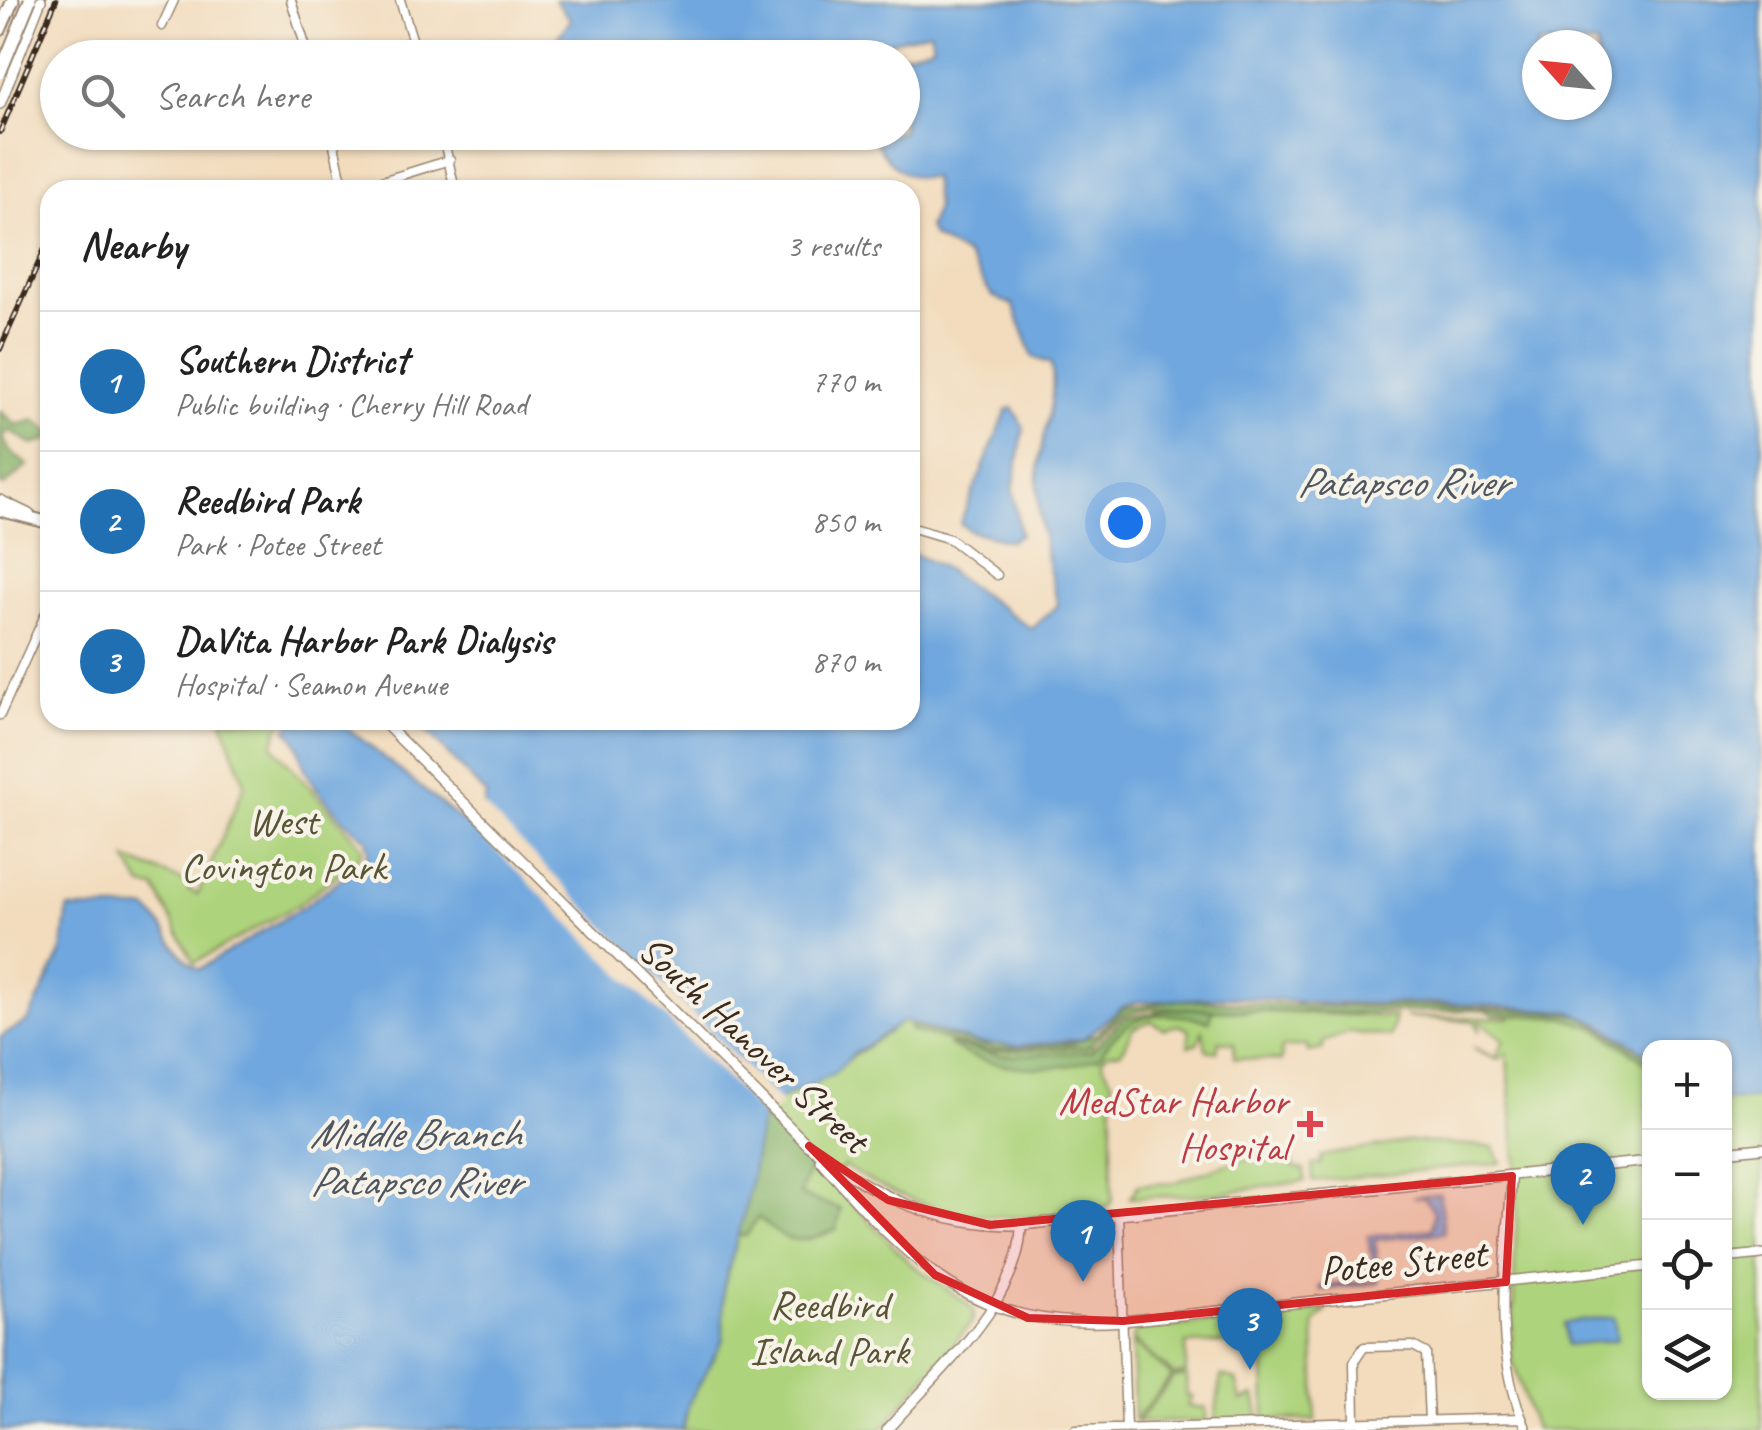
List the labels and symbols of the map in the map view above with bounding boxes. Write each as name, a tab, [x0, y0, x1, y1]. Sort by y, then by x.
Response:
north arrow	[1522, 30, 1612, 120]
water label: Patapsco River	[1297, 456, 1514, 509]
your location	[1100, 497, 1151, 548]
park label: West Covington Park	[181, 796, 389, 892]
street label: South Hanover Street	[628, 924, 882, 1166]
place label: MedStar Harbor Hospital	[1058, 1076, 1295, 1172]
water label: Middle Branch Patapsco River	[310, 1107, 527, 1208]
marker: MedStar Harbor Hospital	[1297, 1111, 1323, 1137]
pin: 2	[1550, 1142, 1616, 1225]
pin: 1	[1050, 1200, 1116, 1282]
street label: Potee Street	[1317, 1228, 1492, 1296]
park label: Reedbird Island Park	[750, 1280, 911, 1376]
pin: 3	[1218, 1288, 1282, 1370]

